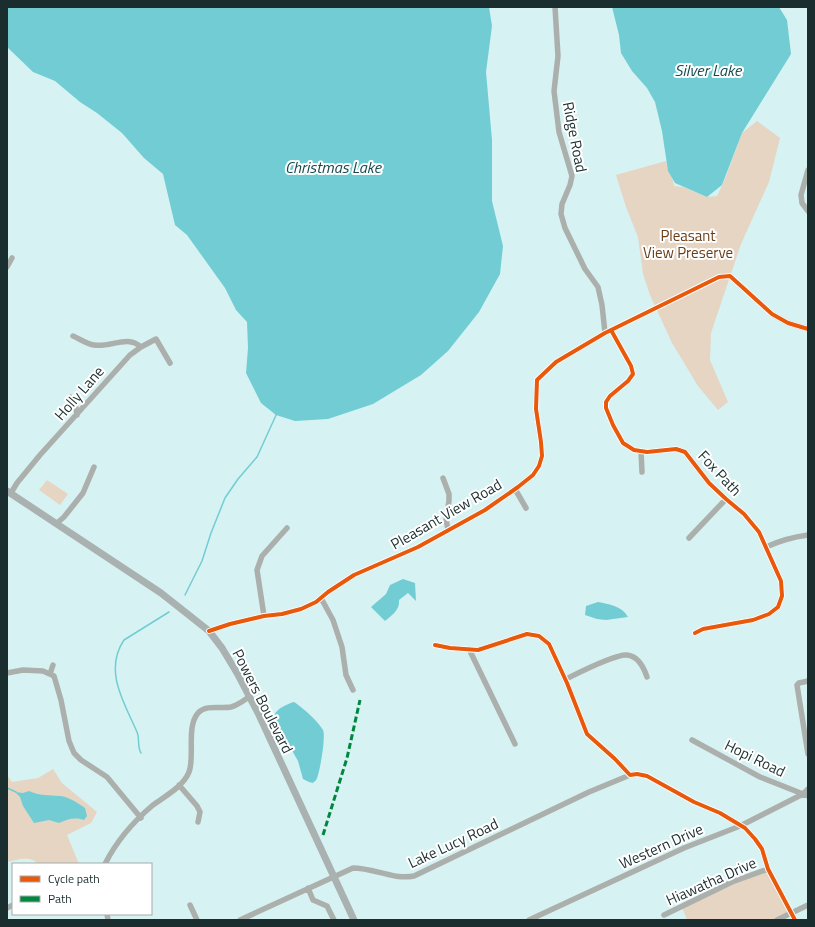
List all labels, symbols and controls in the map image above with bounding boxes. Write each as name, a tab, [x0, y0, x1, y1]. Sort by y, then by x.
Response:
water label: Silver Lake	[675, 58, 743, 82]
street label: Ridge Road	[557, 100, 593, 174]
water label: Christmas Lake	[285, 155, 383, 179]
park label: Pleasant View Preserve	[643, 224, 733, 264]
street label: Holly Lane	[49, 361, 109, 425]
street label: Fox Path	[693, 445, 747, 501]
street label: Pleasant View Road	[386, 473, 506, 555]
street label: Powers Boulevard	[227, 645, 299, 757]
street label: Hopi Road	[721, 733, 789, 783]
street label: Lake Lucy Road	[404, 812, 502, 874]
street label: Western Drive	[615, 817, 707, 875]
street label: Hiawatha Drive	[662, 851, 760, 911]
legend	[12, 863, 152, 915]
text: Cycle path	[48, 869, 100, 888]
text: Path	[48, 889, 72, 908]

